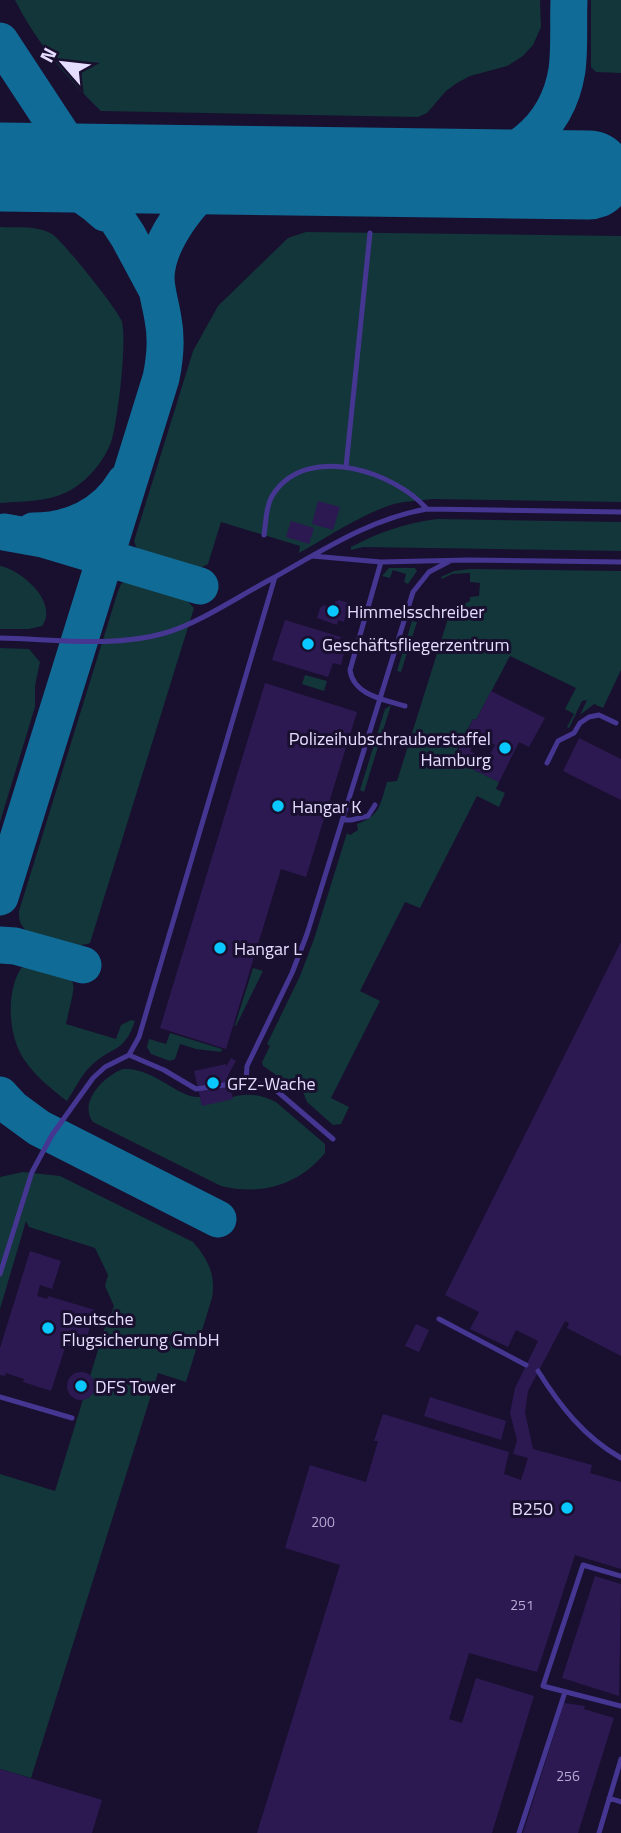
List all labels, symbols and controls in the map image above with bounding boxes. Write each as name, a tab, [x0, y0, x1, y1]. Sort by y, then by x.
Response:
north arrow	[28, 28, 98, 98]
text: N	[32, 42, 63, 67]
place label: Himmelsschreiber	[347, 598, 485, 625]
marker: Himmelsschreiber	[325, 603, 341, 619]
place label: Geschäftsfliegerzentrum	[322, 631, 509, 658]
marker: Geschäftsfliegerzentrum	[300, 636, 316, 652]
place label: Polizeihubschrauberstaffel Hamburg	[289, 725, 491, 773]
marker: Polizeihubschrauberstaffel Hamburg	[497, 740, 513, 756]
place label: Hangar K	[292, 793, 362, 820]
marker: Hangar K	[270, 798, 286, 814]
place label: Hangar L	[234, 935, 302, 962]
marker: Hangar L	[212, 940, 228, 956]
place label: GFZ-Wache	[227, 1070, 315, 1097]
marker: GFZ-Wache	[205, 1075, 221, 1091]
place label: Deutsche Flugsicherung GmbH	[62, 1305, 220, 1353]
marker: Deutsche Flugsicherung GmbH	[40, 1320, 56, 1336]
place label: DFS Tower	[95, 1373, 176, 1400]
marker: DFS Tower	[73, 1378, 89, 1394]
place label: B250	[512, 1495, 553, 1522]
marker: B250	[559, 1500, 575, 1516]
house number: 200	[311, 1511, 335, 1532]
house number: 251	[510, 1594, 534, 1615]
house number: 256	[556, 1765, 580, 1786]

